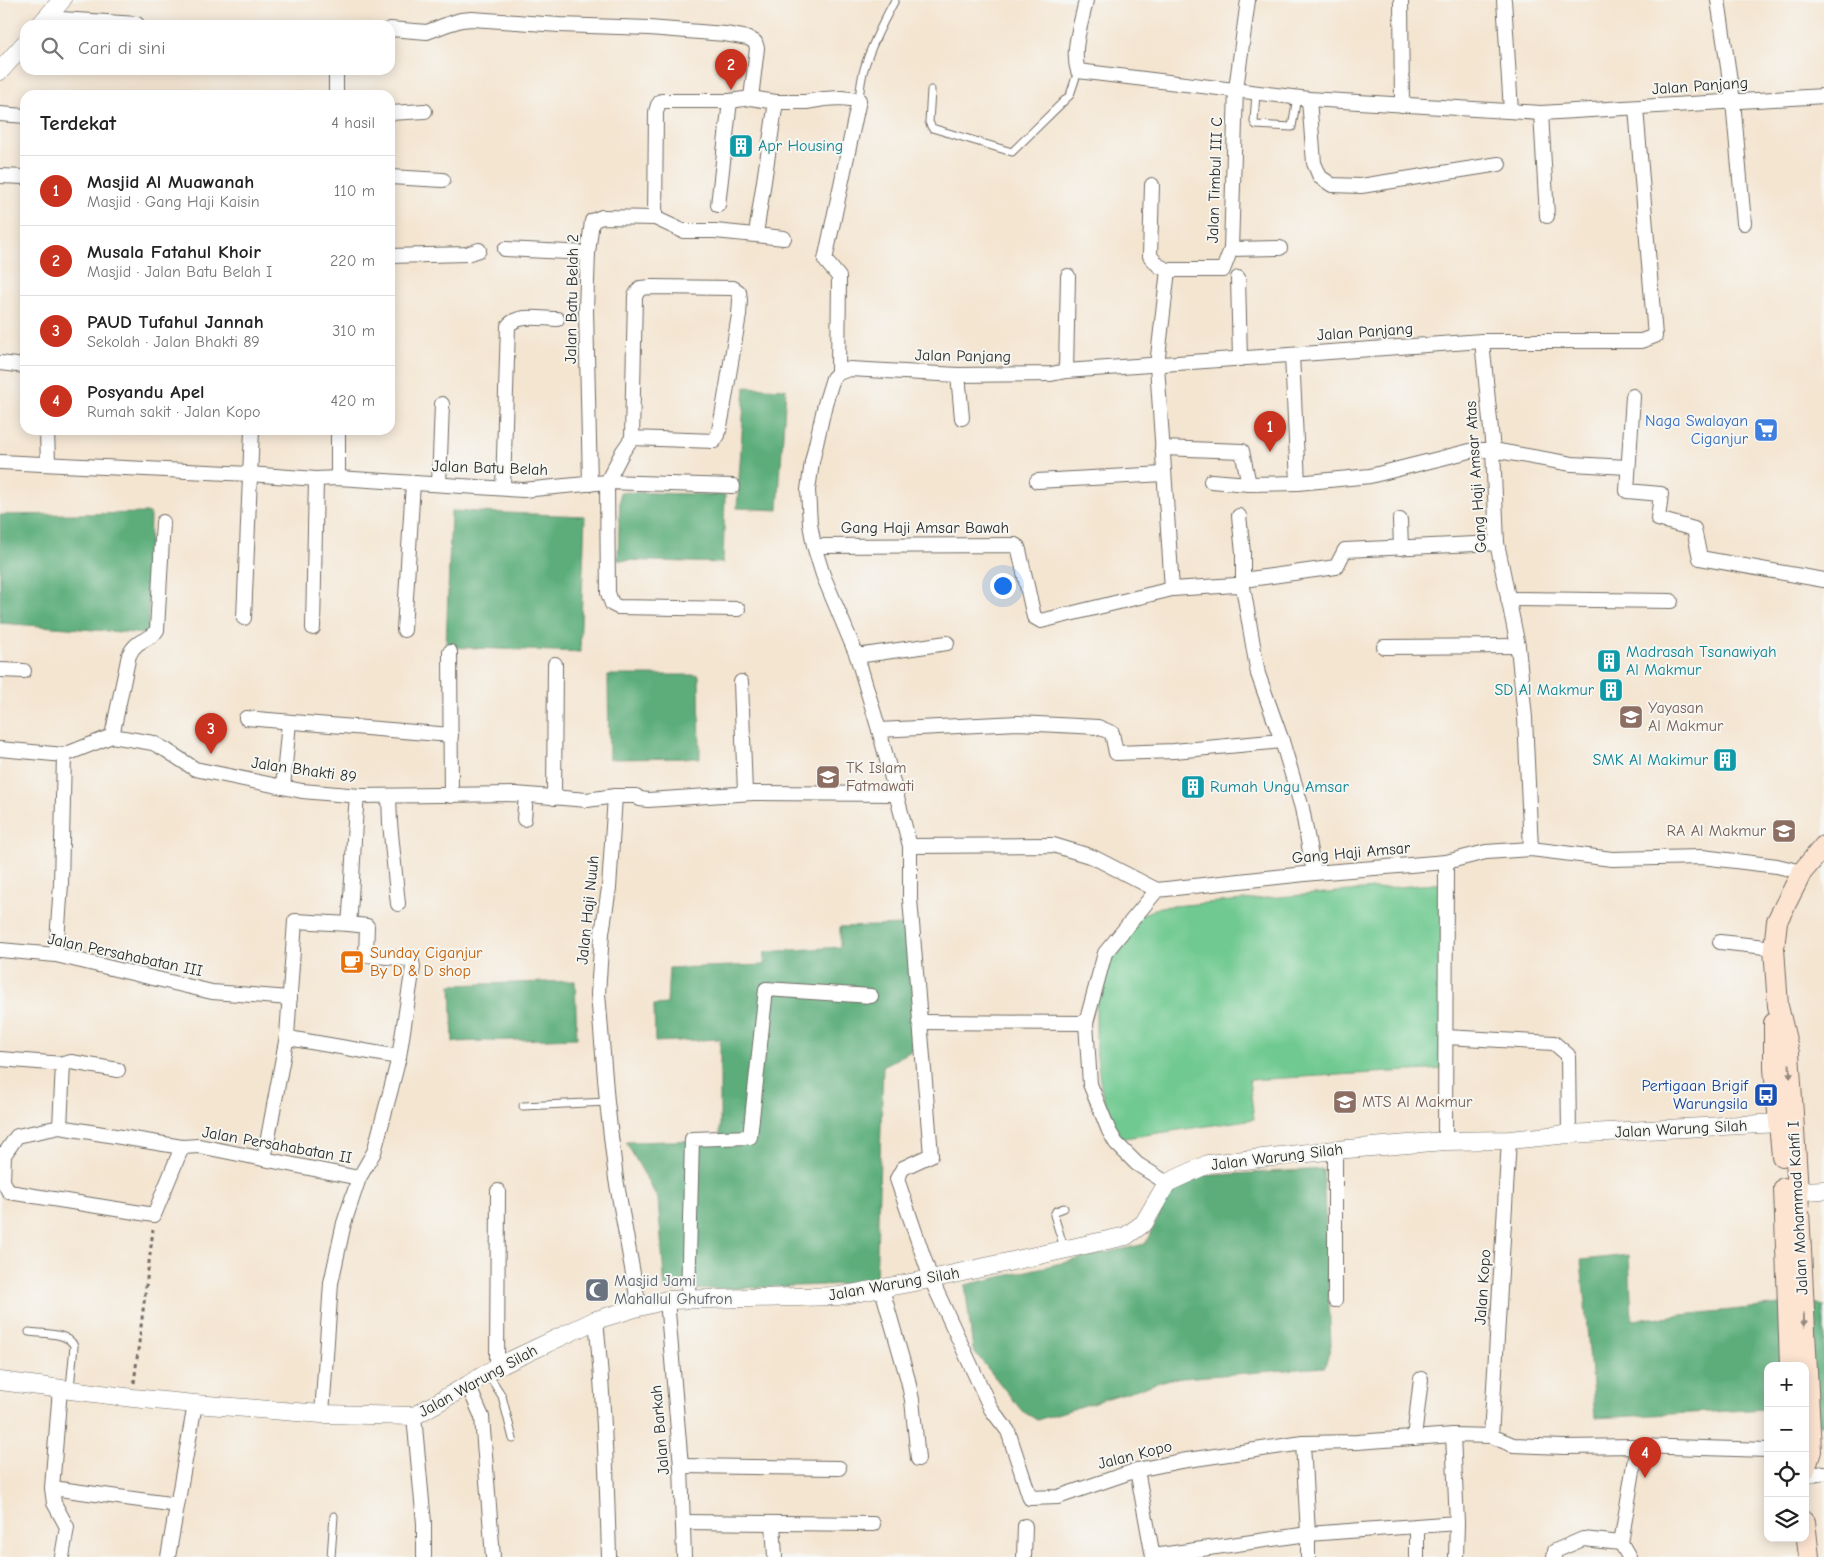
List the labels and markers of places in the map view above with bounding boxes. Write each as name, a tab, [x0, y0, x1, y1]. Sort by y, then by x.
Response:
pin: 2	[715, 49, 747, 90]
building icon: Apr Housing	[728, 133, 754, 159]
place label: Apr Housing	[758, 137, 843, 155]
pin: 1	[1254, 411, 1286, 452]
place label: Naga Swalayan Ciganjur	[1645, 412, 1749, 448]
supermarket icon: Naga Swalayan Ciganjur	[1753, 417, 1779, 443]
place label: Madrasah Tsanawiyah Al Makmur	[1626, 643, 1777, 679]
building icon: Madrasah Tsanawiyah Al Makmur	[1596, 648, 1622, 674]
building icon: SD Al Makmur	[1598, 677, 1624, 703]
place label: SD Al Makmur	[1494, 681, 1595, 699]
place label: Yayasan Al Makmur	[1648, 699, 1724, 735]
school or university icon: Yayasan Al Makmur	[1618, 704, 1644, 730]
pin: 3	[195, 713, 227, 754]
building icon: SMK Al Makimur	[1712, 747, 1738, 773]
place label: SMK Al Makimur	[1593, 751, 1709, 769]
place label: TK Islam Fatmawati	[846, 759, 914, 795]
school or university icon: TK Islam Fatmawati	[815, 764, 841, 790]
building icon: Rumah Ungu Amsar	[1180, 774, 1206, 800]
place label: Rumah Ungu Amsar	[1210, 778, 1349, 796]
school or university icon: RA Al Makmur	[1771, 818, 1797, 844]
place label: RA Al Makmur	[1667, 822, 1767, 840]
place label: Sunday Ciganjur By D & D shop	[370, 944, 483, 980]
cafe icon: Sunday Ciganjur By D & D shop	[339, 949, 365, 975]
place label: Pertigaan Brigif Warungsila	[1641, 1077, 1750, 1113]
bus stop icon: Pertigaan Brigif Warungsila	[1753, 1082, 1779, 1108]
school or university icon: MTS Al Makmur	[1332, 1089, 1358, 1115]
place label: MTS Al Makmur	[1362, 1093, 1473, 1111]
place label: Masjid Jami Mahallul Ghufron	[614, 1272, 733, 1308]
mosque icon: Masjid Jami Mahallul Ghufron	[584, 1277, 610, 1303]
pin: 4	[1629, 1437, 1661, 1478]

